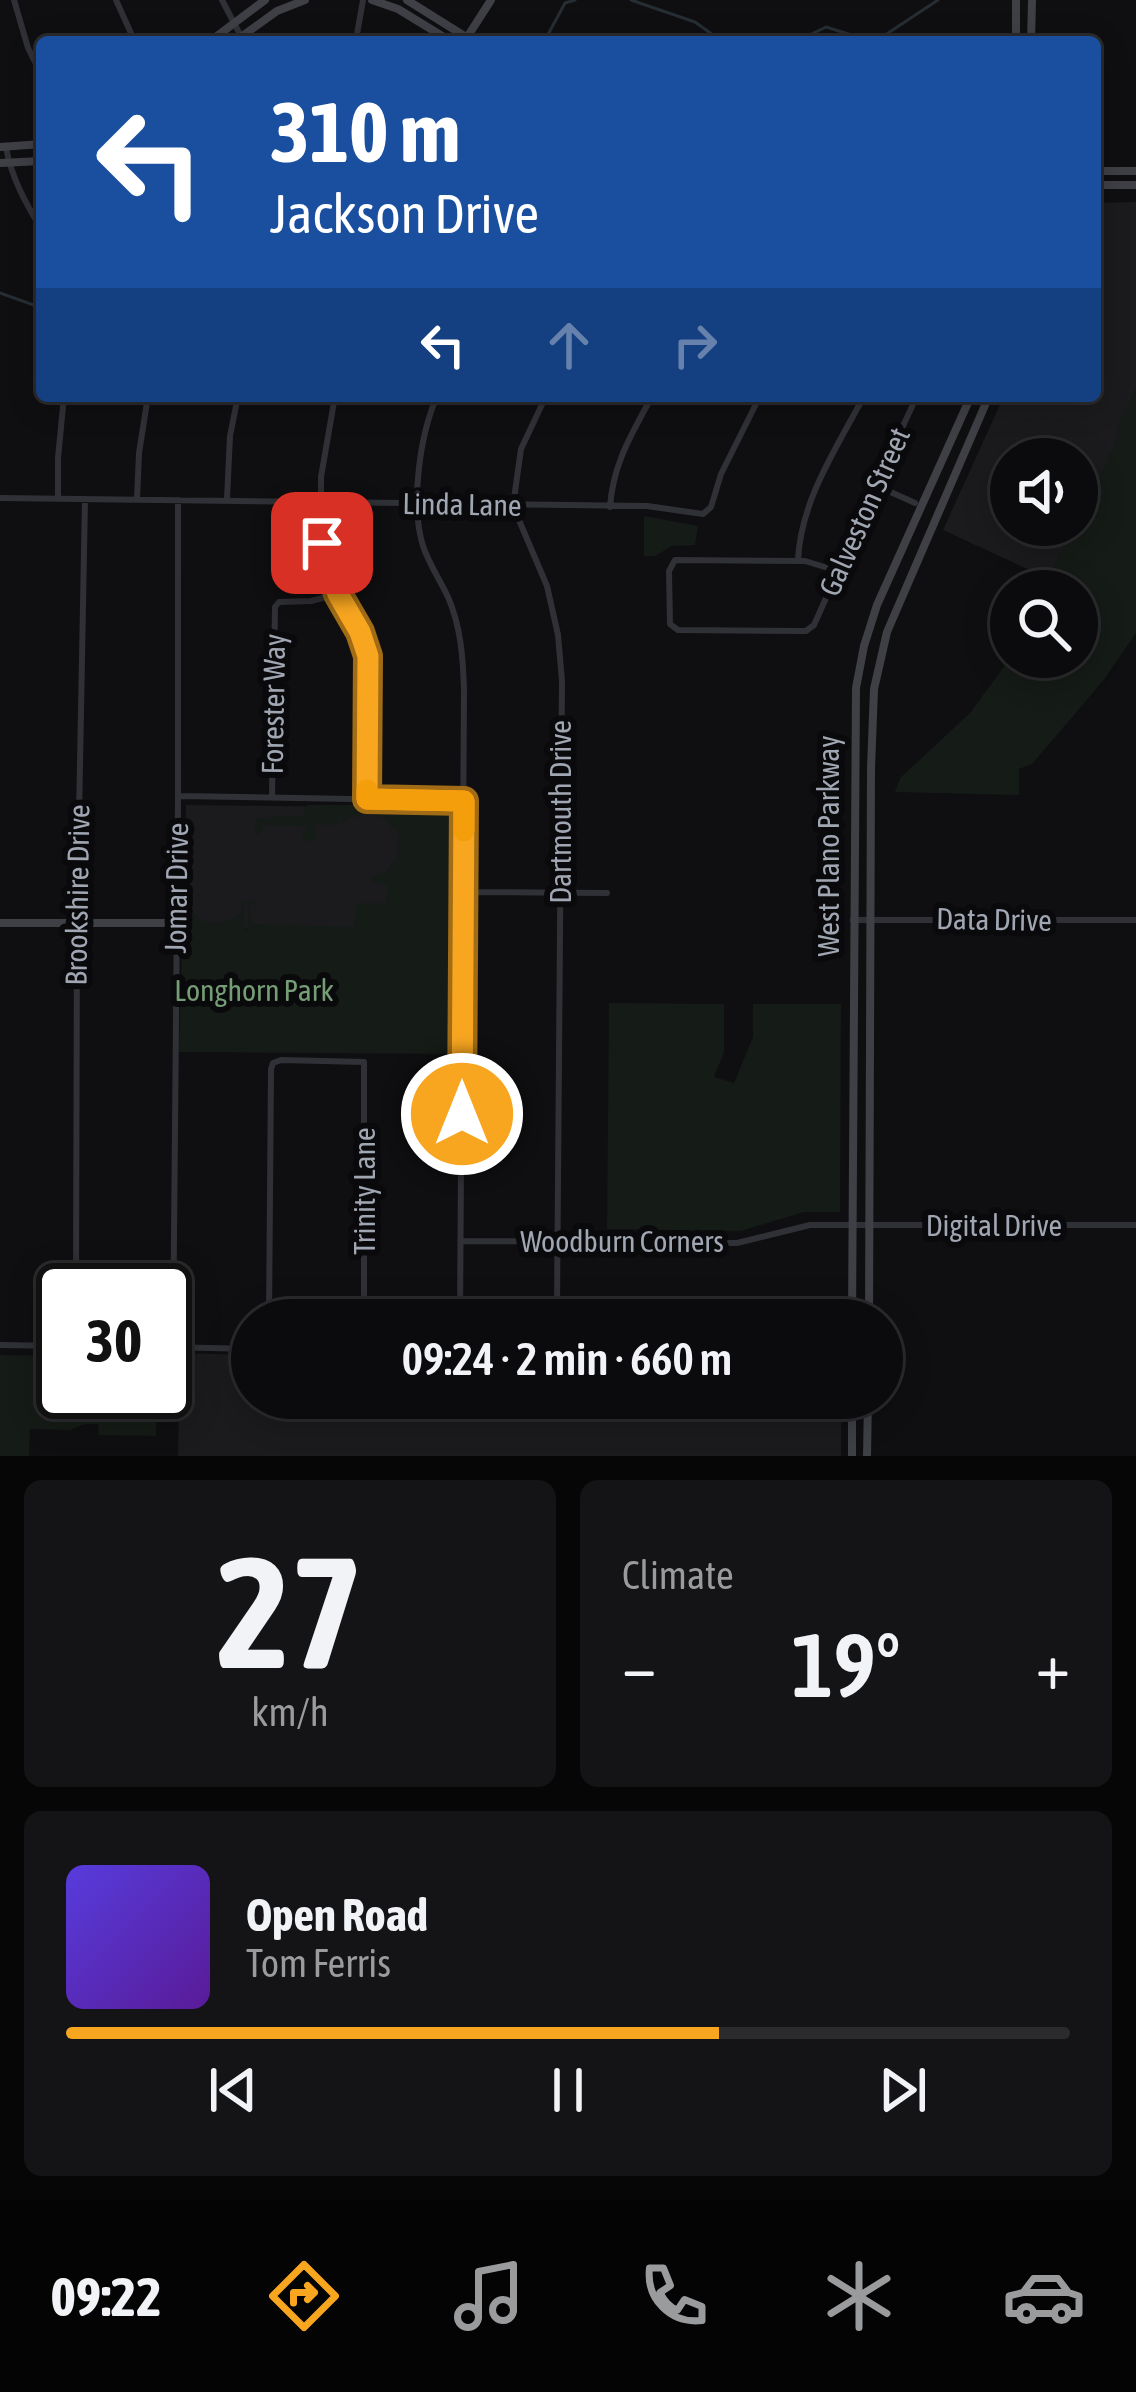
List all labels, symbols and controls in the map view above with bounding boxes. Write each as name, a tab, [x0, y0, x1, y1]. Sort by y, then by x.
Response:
icon: left	[72, 84, 228, 240]
text: 310 m	[270, 84, 460, 180]
text: Jackson Drive	[270, 183, 539, 244]
icon: left	[410, 312, 476, 378]
icon: ahead	[536, 312, 602, 378]
icon: right	[662, 312, 728, 378]
street label: Galveston Street	[812, 422, 916, 601]
map controls	[990, 438, 1098, 678]
button: sound	[990, 438, 1098, 546]
street label: Linda Lane	[402, 486, 522, 522]
pin	[271, 492, 373, 594]
icon: arrive	[289, 510, 355, 576]
button: search	[990, 570, 1098, 678]
street label: Forester Way	[255, 633, 291, 775]
street label: Dartmouth Drive	[543, 720, 577, 904]
street label: West Plano Parkway	[811, 735, 845, 957]
street label: Brookshire Drive	[58, 804, 96, 986]
street label: Jomar Drive	[158, 822, 194, 953]
street label: Data Drive	[936, 901, 1052, 937]
park label: Longhorn Park	[174, 973, 334, 1007]
position arrow	[399, 1051, 525, 1177]
street label: Trinity Lane	[347, 1127, 381, 1255]
street label: Digital Drive	[926, 1208, 1062, 1242]
street label: Woodburn Corners	[520, 1224, 724, 1258]
speed limit sign: 30	[36, 1263, 192, 1419]
text: 09:24 · 2 min · 660 m	[402, 1333, 732, 1385]
text: 27	[217, 1522, 363, 1701]
text: Climate	[622, 1553, 734, 1597]
text: 19°	[791, 1613, 901, 1716]
text: −	[622, 1627, 656, 1703]
text: +	[1036, 1627, 1070, 1703]
text: km/h	[251, 1690, 329, 1734]
text: Open Road	[246, 1889, 428, 1941]
text: Tom Ferris	[246, 1941, 391, 1985]
icon: previous	[200, 2057, 266, 2123]
icon: pause	[535, 2057, 601, 2123]
icon: next	[870, 2057, 936, 2123]
icon: directions	[262, 2254, 346, 2338]
icon: music	[447, 2254, 531, 2338]
icon: phone	[632, 2254, 716, 2338]
icon: climate	[817, 2254, 901, 2338]
icon: car	[1002, 2254, 1086, 2338]
text: 09:22	[50, 2266, 162, 2327]

